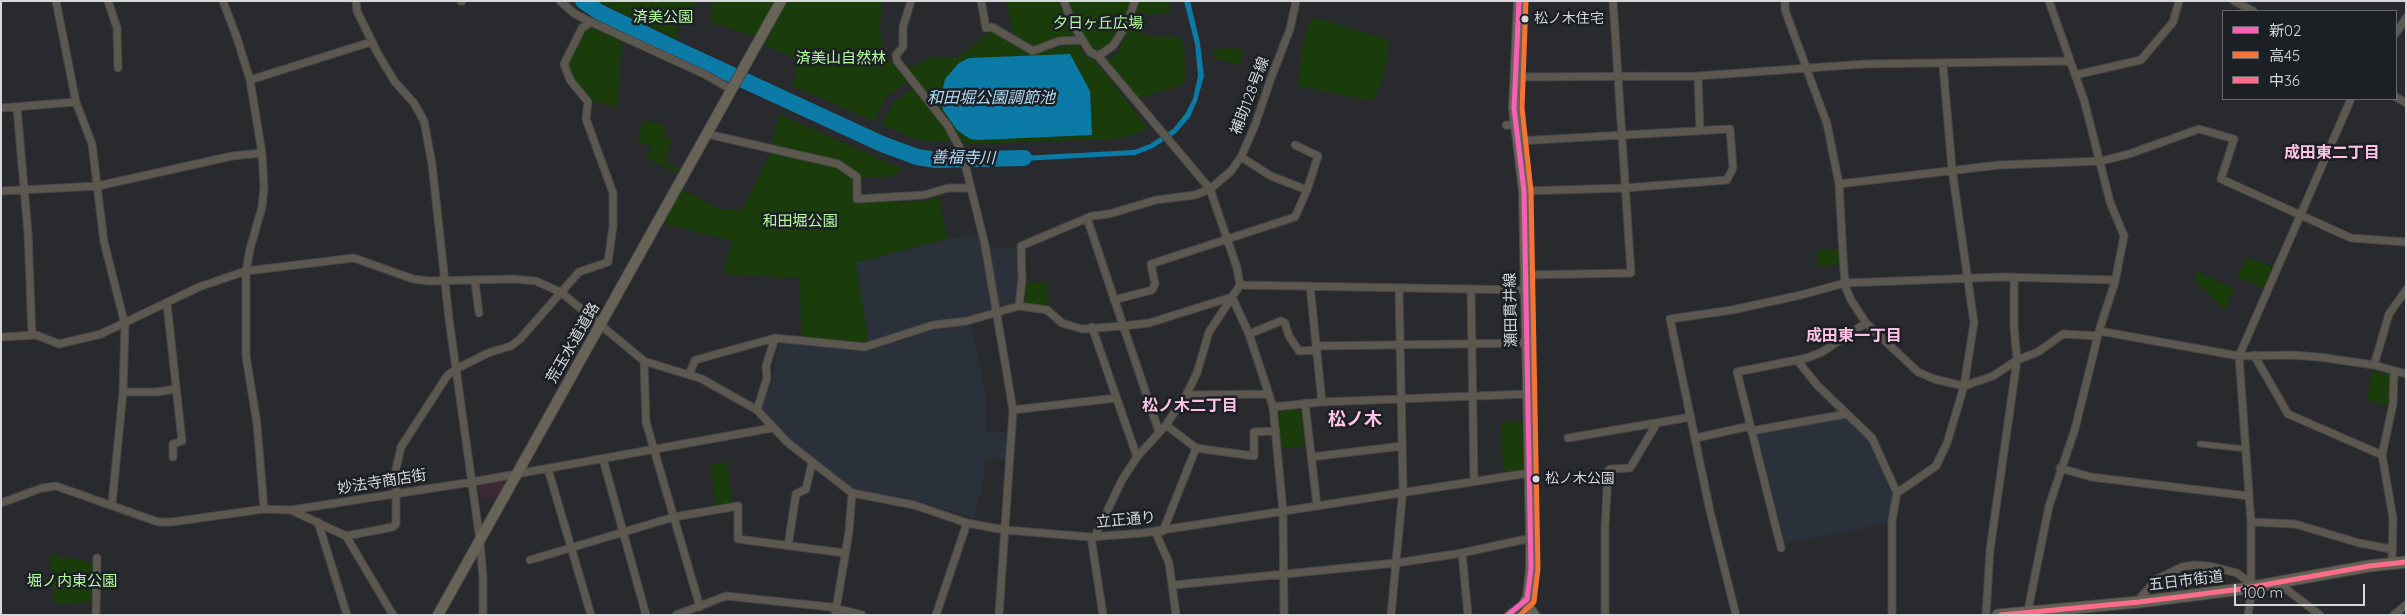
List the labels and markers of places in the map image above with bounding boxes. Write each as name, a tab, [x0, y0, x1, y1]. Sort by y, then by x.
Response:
place label: 松ノ木住宅	[1534, 11, 1604, 27]
marker: 松ノ木住宅	[1520, 14, 1530, 24]
place label: 松ノ木公園	[1545, 471, 1615, 487]
marker: 松ノ木公園	[1531, 474, 1541, 484]

